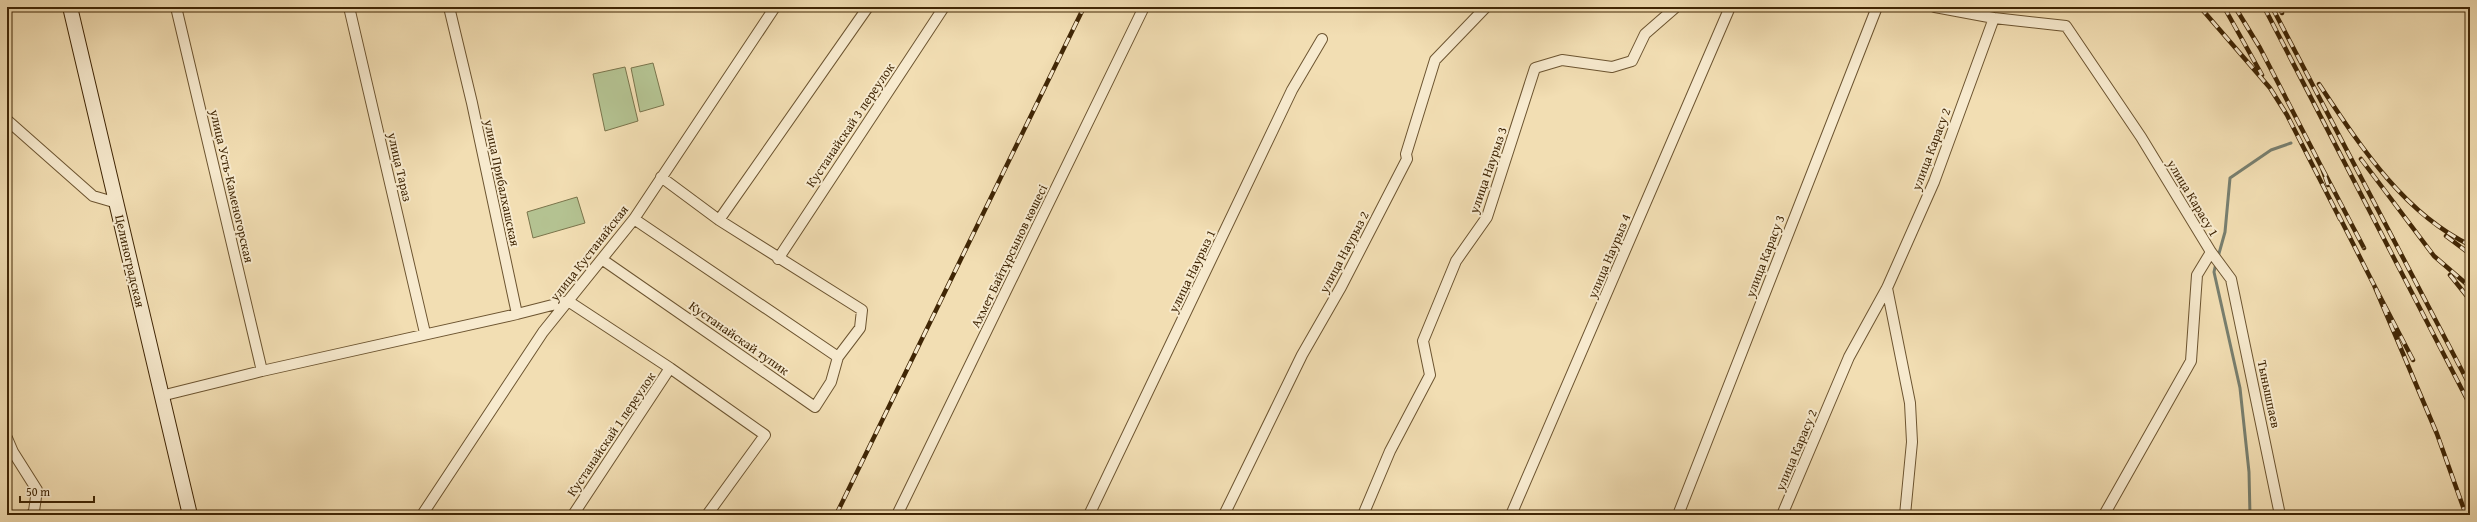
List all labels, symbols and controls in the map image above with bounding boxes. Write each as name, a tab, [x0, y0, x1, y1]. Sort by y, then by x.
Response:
street label: Кустанайскай 3 переулок	[801, 59, 899, 191]
street label: улица Карасу 2	[1906, 105, 1955, 194]
street label: улица Усть-Каменогорская	[205, 107, 259, 265]
street label: улица Прибалхашская	[479, 117, 525, 249]
street label: улица Наурыз 3	[1464, 124, 1512, 217]
street label: улица Тараз	[383, 130, 417, 204]
street label: улица Карасу 1	[2162, 155, 2224, 240]
street label: Ахмет Байтұрсынов көшесі	[966, 181, 1052, 331]
street label: улица Кустанайская	[545, 200, 633, 306]
street label: улица Наурыз 2	[1314, 208, 1374, 297]
street label: улица Наурыз 4	[1582, 211, 1635, 302]
street label: улица Карасу 3	[1740, 212, 1789, 301]
street label: Целиноградская	[110, 213, 150, 310]
street label: улица Наурыз 1	[1163, 226, 1220, 317]
street label: Кустанайскай тупик	[685, 296, 793, 380]
street label: Тынышпаев	[2253, 358, 2285, 430]
street label: Кустанайскай 1 переулок	[562, 368, 660, 500]
street label: улица Карасу 2	[1770, 406, 1822, 495]
scale bar	[20, 478, 94, 504]
text: 50 m	[26, 483, 50, 500]

